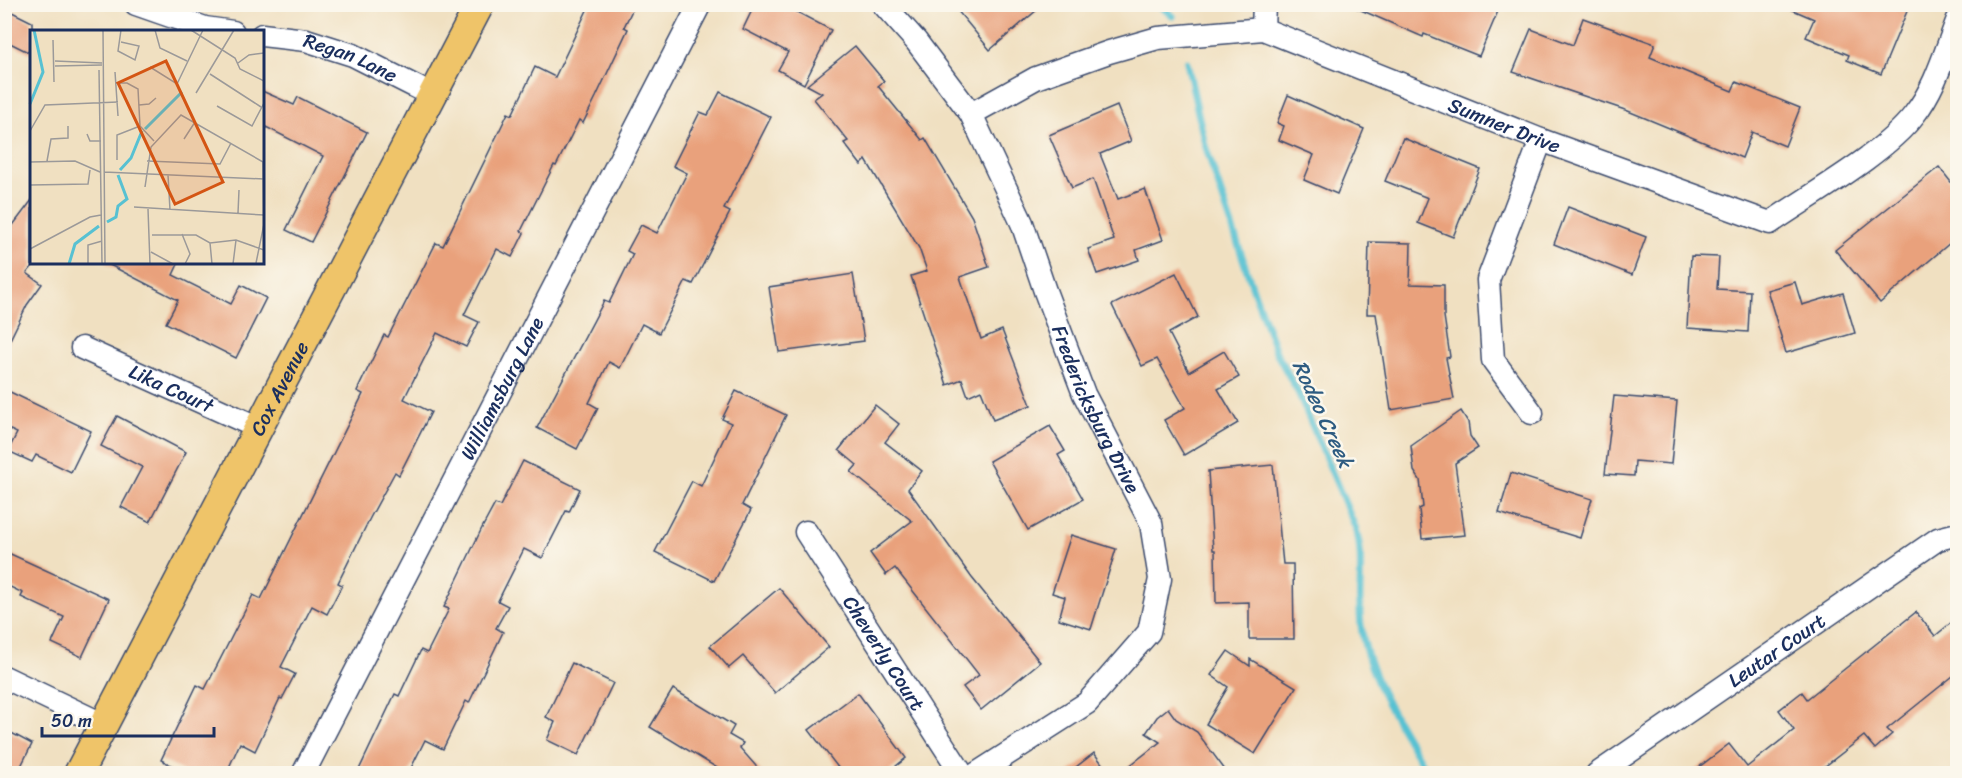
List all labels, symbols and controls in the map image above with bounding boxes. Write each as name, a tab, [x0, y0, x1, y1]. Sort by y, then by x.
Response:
street label: Regan Lane	[299, 23, 404, 92]
inset map	[30, 30, 264, 264]
street label: Sumner Drive	[1443, 87, 1566, 163]
street label: Williamsburg Lane	[450, 310, 554, 466]
street label: Fredericksburg Drive	[1042, 320, 1150, 500]
street label: Cox Avenue	[240, 335, 319, 442]
street label: Lika Court	[123, 354, 220, 423]
water label: Rodeo Creek	[1281, 354, 1365, 476]
street label: Cheverly Court	[833, 588, 935, 718]
street label: Leutar Court	[1720, 604, 1833, 697]
scale bar	[42, 700, 214, 738]
text: 50 m	[51, 705, 92, 737]

